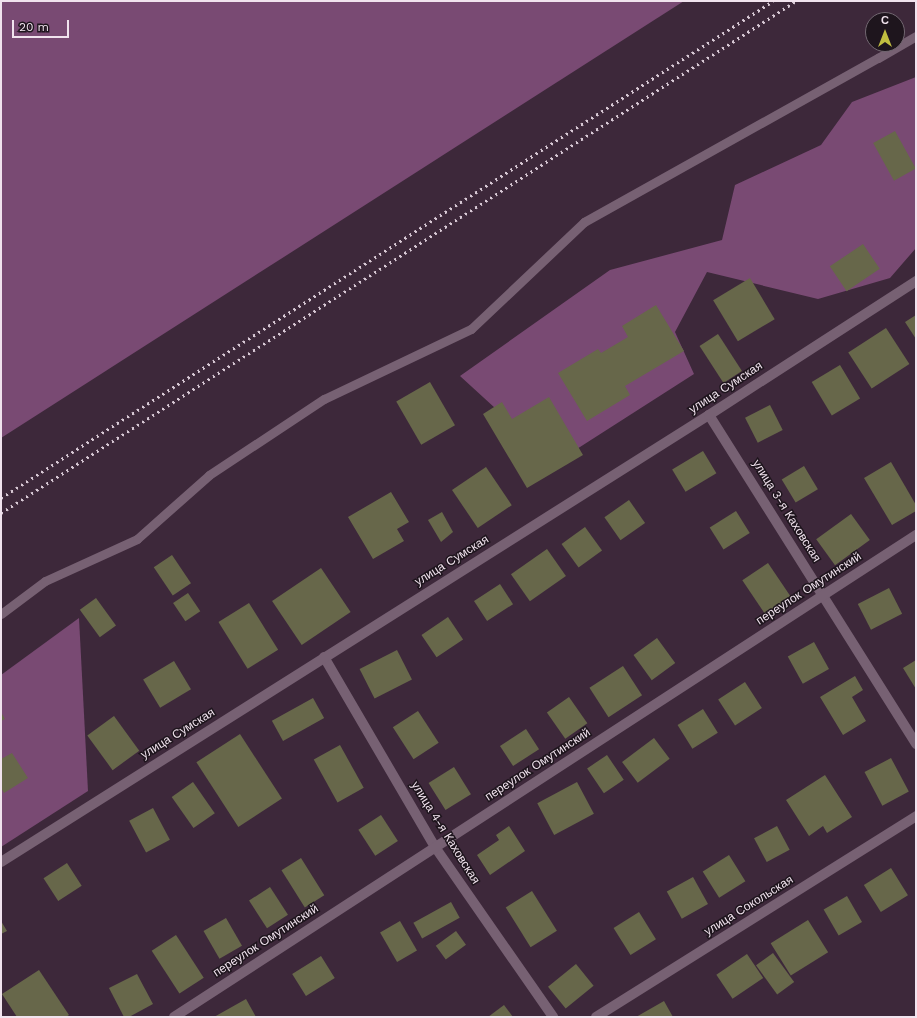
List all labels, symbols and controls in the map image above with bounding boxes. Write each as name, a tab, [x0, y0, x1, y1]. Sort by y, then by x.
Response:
scale bar	[14, 12, 71, 38]
north arrow	[865, 12, 905, 52]
text: С	[881, 14, 889, 27]
text: 20 m	[19, 20, 49, 34]
street label: улица Сумская	[687, 359, 765, 417]
street label: улица 3-я Каховская	[749, 457, 823, 565]
street label: улица Сумская	[412, 532, 492, 590]
street label: переулок Омутинский	[754, 550, 864, 628]
street label: улица Сумская	[138, 705, 218, 763]
street label: переулок Омутинский	[483, 726, 593, 804]
street label: улица 4-я Каховская	[408, 779, 482, 887]
street label: улица Сокольская	[702, 873, 796, 939]
street label: переулок Омутинский	[211, 902, 321, 980]

